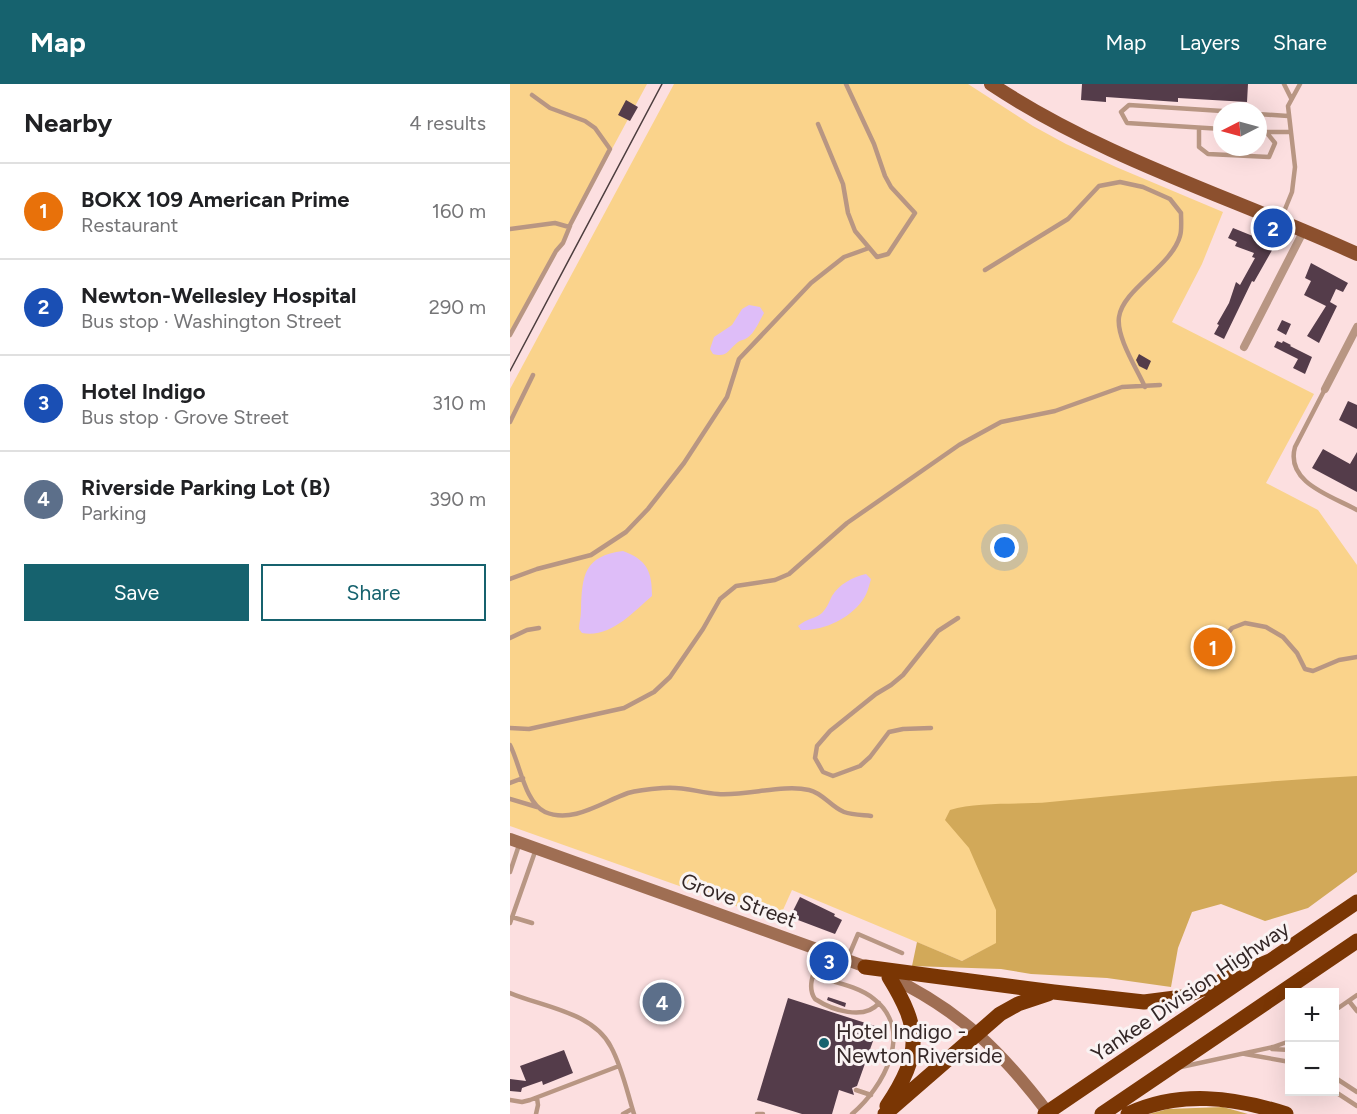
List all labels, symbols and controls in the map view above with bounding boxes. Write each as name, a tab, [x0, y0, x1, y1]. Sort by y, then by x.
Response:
text: Map	[30, 25, 86, 59]
text: Map	[1106, 30, 1146, 55]
text: Layers	[1179, 30, 1240, 55]
text: Share	[1273, 30, 1327, 55]
north arrow	[1213, 102, 1267, 156]
text: Nearby	[24, 107, 112, 139]
text: 4 results	[409, 111, 486, 135]
text: BOKX 109 American Prime	[81, 186, 350, 213]
text: 1	[39, 199, 48, 223]
text: 160 m	[432, 199, 486, 223]
pin: 2	[1254, 206, 1293, 250]
text: Restaurant	[81, 213, 178, 237]
text: Newton-Wellesley Hospital	[81, 282, 357, 309]
text: 2	[38, 295, 49, 319]
text: 290 m	[429, 295, 486, 319]
text: Bus stop · Washington Street	[81, 309, 342, 333]
text: Hotel Indigo	[81, 378, 205, 405]
text: 3	[38, 391, 49, 415]
text: 310 m	[432, 391, 486, 415]
text: Bus stop · Grove Street	[81, 405, 289, 429]
text: Riverside Parking Lot (B)	[81, 474, 331, 501]
text: 4	[37, 487, 50, 511]
text: 390 m	[429, 487, 486, 511]
text: Parking	[81, 501, 147, 525]
your location	[990, 533, 1019, 562]
button: Save	[24, 564, 249, 621]
button: Share	[261, 564, 486, 621]
pin: 1	[1194, 624, 1232, 670]
street label: Grove Street	[678, 868, 800, 932]
street label: Yankee Division Highway	[1086, 915, 1294, 1067]
pin: 3	[810, 938, 848, 984]
pin: 4	[642, 980, 682, 1024]
map controls	[1285, 988, 1339, 1096]
button: +	[1285, 988, 1339, 1042]
place label: Hotel Indigo - Newton Riverside	[836, 1019, 1003, 1068]
marker: Hotel Indigo - Newton Riverside	[817, 1036, 831, 1050]
button: −	[1285, 1042, 1339, 1096]

